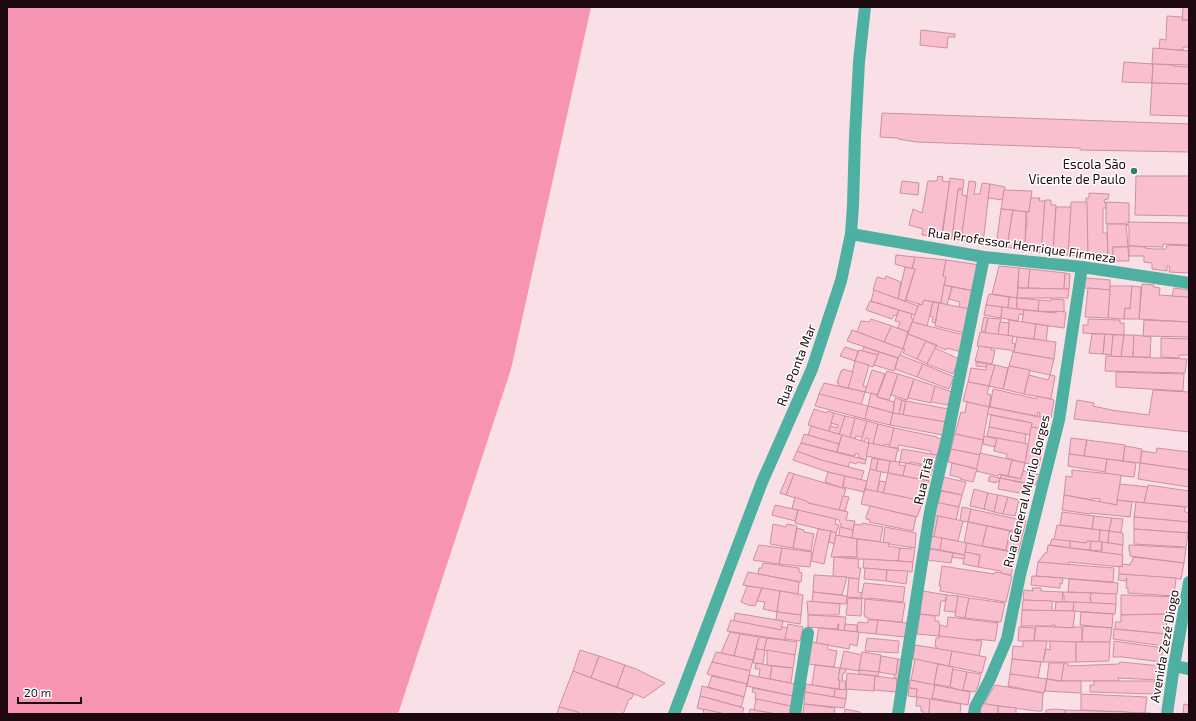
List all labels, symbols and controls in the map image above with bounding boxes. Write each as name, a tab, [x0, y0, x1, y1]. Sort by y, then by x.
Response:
place label: Escola São Vicente de Paulo	[1028, 156, 1126, 187]
marker: Escola São Vicente de Paulo	[1129, 166, 1139, 176]
street label: Rua Professor Henrique Firmeza	[927, 224, 1117, 266]
street label: Rua Ponta Mar	[773, 322, 819, 408]
street label: Rua General Murilo Borges	[999, 413, 1053, 569]
street label: Rua Titã	[910, 456, 936, 506]
street label: Avenida Zezé Diogo	[1146, 588, 1182, 704]
scale bar	[18, 679, 81, 705]
text: 20 m	[24, 685, 51, 699]

